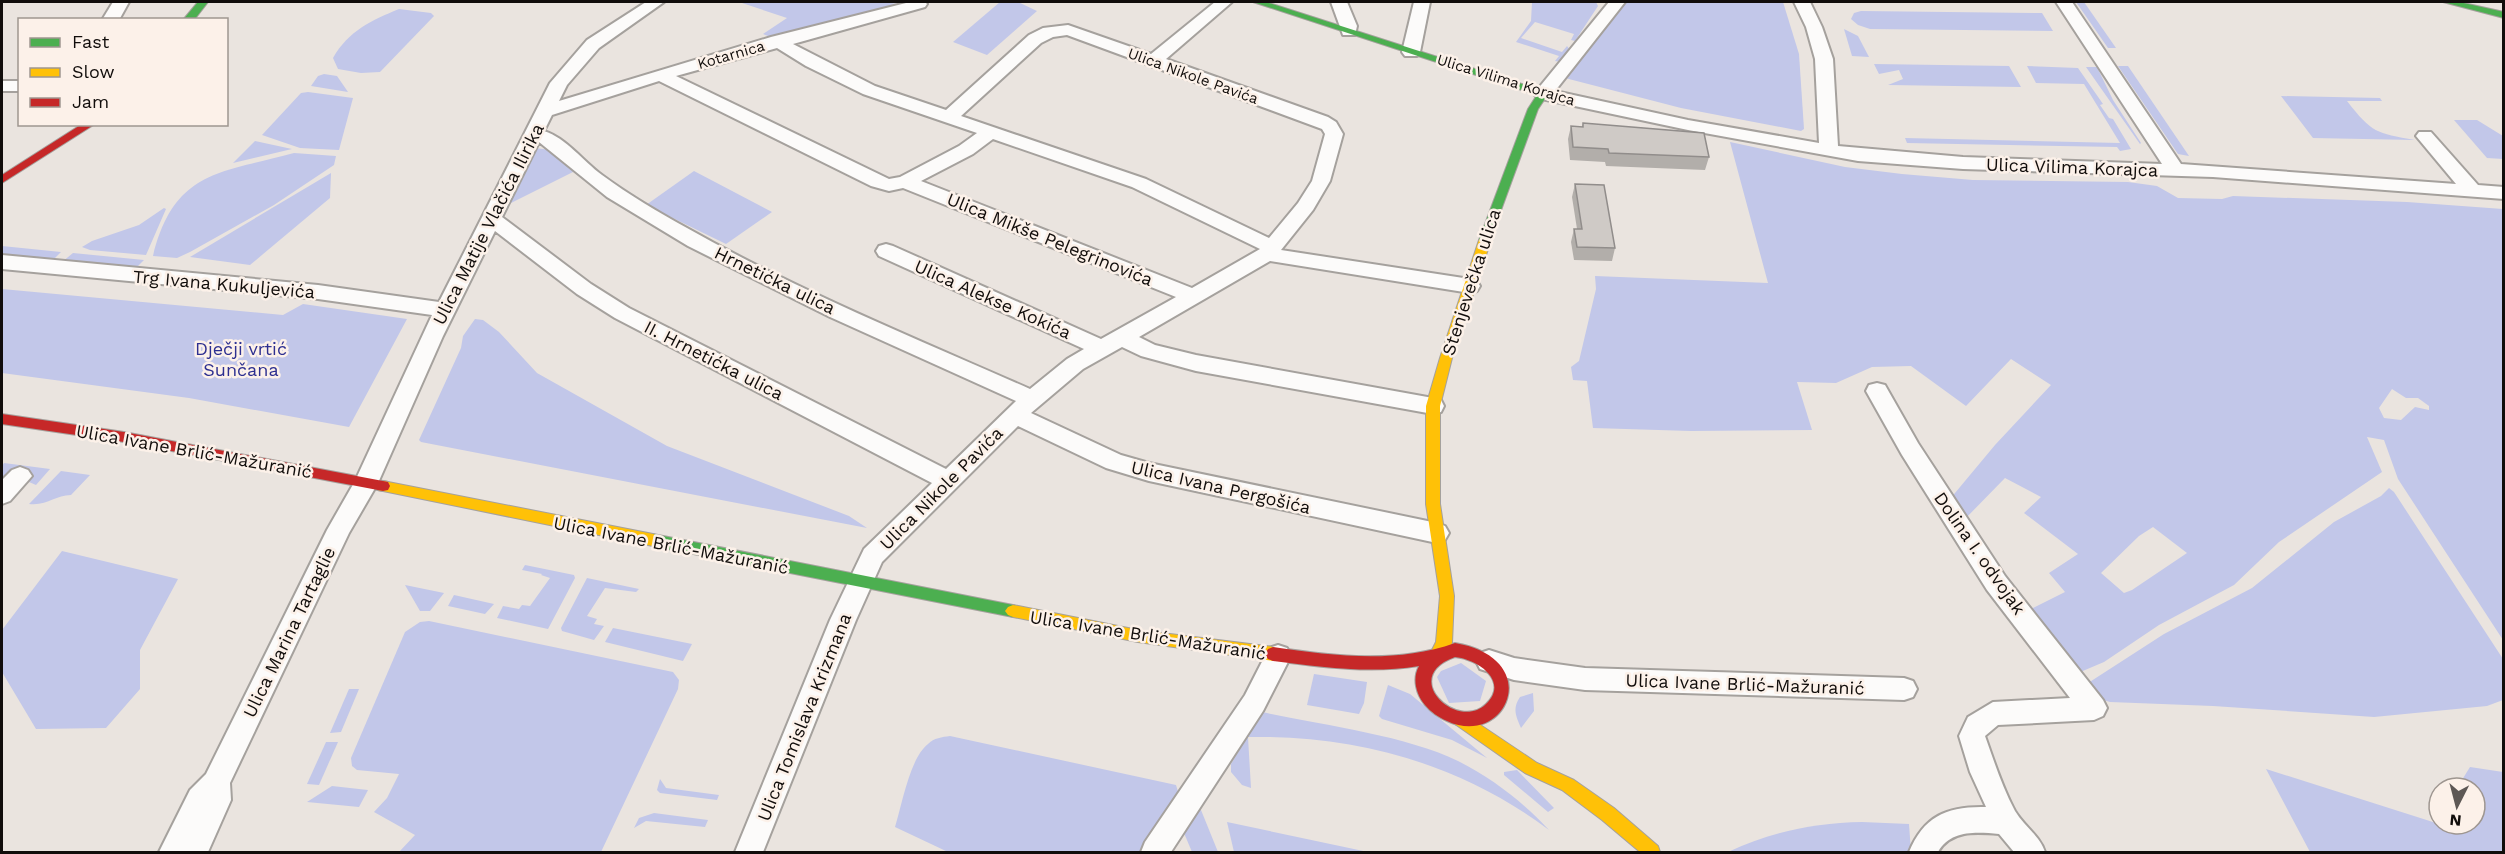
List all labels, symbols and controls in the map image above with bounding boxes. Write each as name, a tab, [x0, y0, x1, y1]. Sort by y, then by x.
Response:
legend	[18, 18, 228, 126]
text: Fast	[72, 31, 110, 52]
street label: Kotarnica	[695, 37, 767, 73]
street label: Ulica Nikole Pavića	[1125, 44, 1261, 108]
street label: Ulica Vilima Korajca	[1435, 50, 1578, 110]
text: Slow	[72, 61, 115, 82]
text: Jam	[72, 91, 109, 112]
street label: Ulica Matije Vlačića Ilirika	[428, 120, 548, 328]
street label: Ulica Vilima Korajca	[1986, 153, 2158, 181]
street label: Ulica Mikše Pelegrinovića	[944, 188, 1156, 290]
street label: Stenjevečka ulica	[1437, 206, 1505, 358]
street label: Hrnetićka ulica	[711, 242, 839, 318]
street label: Ulica Alekse Kokića	[911, 255, 1075, 343]
street label: Trg Ivana Kukuljevića	[132, 266, 316, 302]
street label: II. Hrnetićka ulica	[641, 316, 787, 404]
park label: Dječji vrtić Sunčana	[195, 338, 287, 380]
street label: Ulica Ivane Brlić-Mažuranić	[74, 420, 314, 482]
street label: Ulica Nikole Pavića	[875, 422, 1007, 554]
street label: Ulica Ivana Pergošića	[1129, 456, 1313, 518]
street label: Dolina I. odvojak	[1930, 488, 2030, 618]
street label: Ulica Ivane Brlić-Mažuranić	[552, 512, 790, 578]
street label: Ulica Marina Tartaglie	[239, 543, 339, 721]
street label: Ulica Ivane Brlić-Mažuranić	[1028, 606, 1268, 664]
street label: Ulica Tomislava Krizmana	[753, 610, 855, 824]
street label: Ulica Ivane Brlić-Mažuranić	[1625, 669, 1865, 699]
north arrow	[2427, 776, 2487, 836]
text: N	[2449, 810, 2462, 830]

